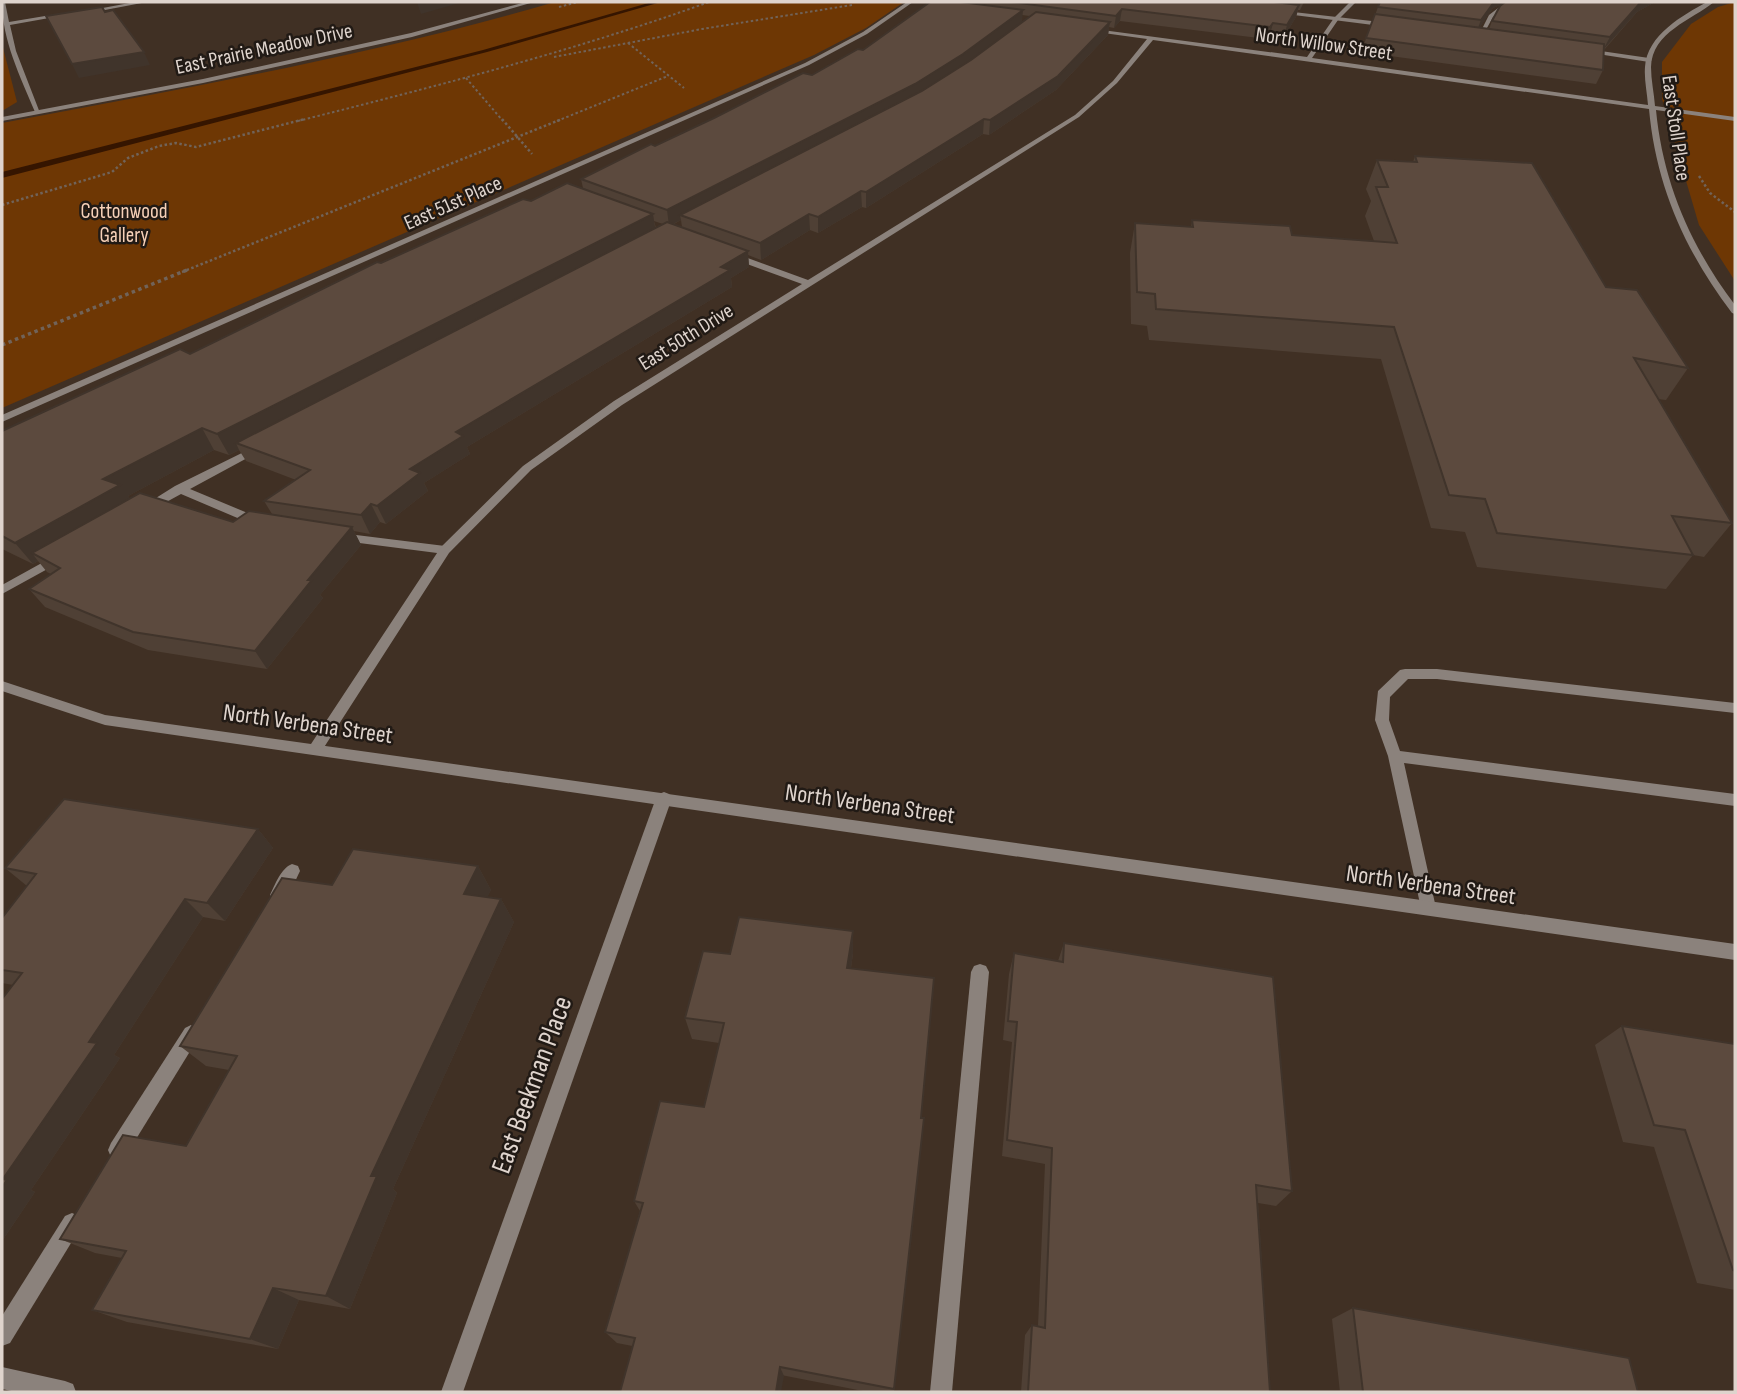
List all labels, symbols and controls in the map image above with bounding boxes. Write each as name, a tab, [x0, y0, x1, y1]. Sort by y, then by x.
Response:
street label: East Prairie Meadow Drive	[173, 18, 355, 80]
street label: North Willow Street	[1254, 22, 1394, 66]
street label: East Stoll Place	[1656, 74, 1696, 182]
street label: East 51st Place	[400, 170, 506, 236]
park label: Cottonwood Gallery	[81, 199, 167, 248]
street label: East 50th Drive	[634, 298, 738, 376]
street label: North Verbena Street	[221, 698, 395, 750]
street label: North Verbena Street	[783, 778, 957, 830]
street label: North Verbena Street	[1344, 859, 1518, 911]
street label: East Beekman Place	[485, 992, 579, 1178]

